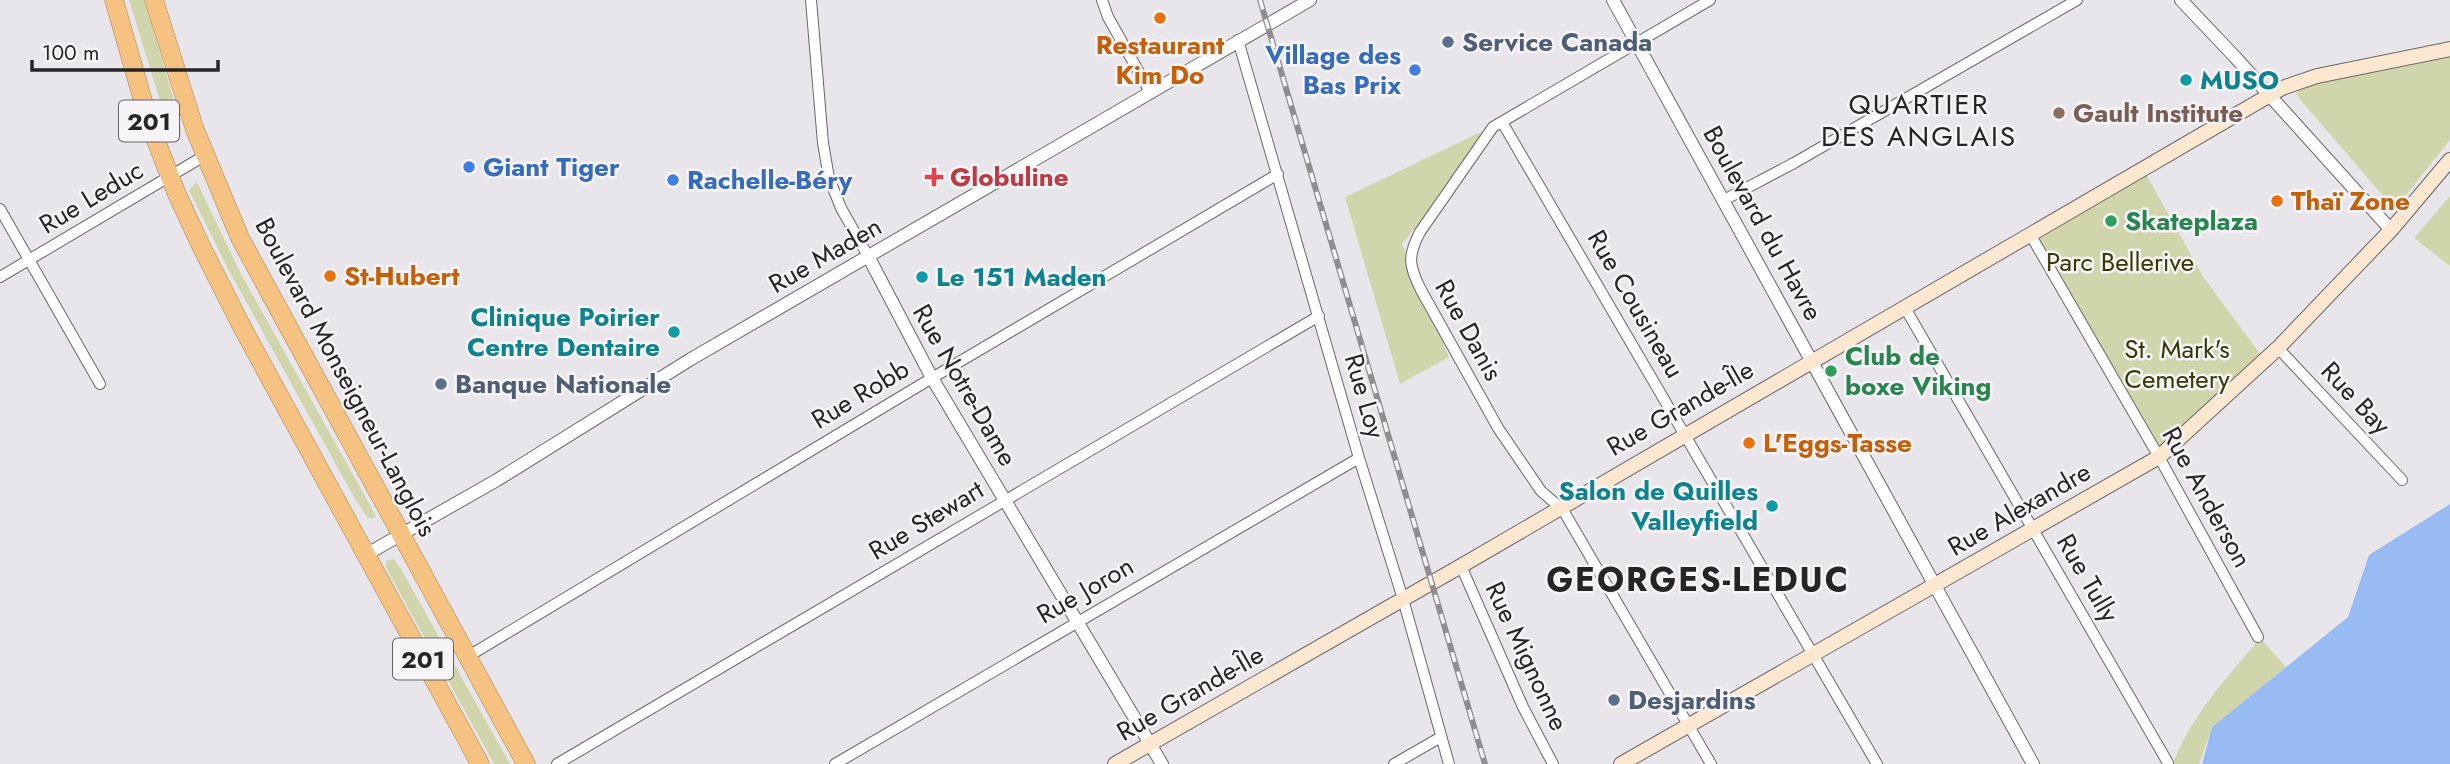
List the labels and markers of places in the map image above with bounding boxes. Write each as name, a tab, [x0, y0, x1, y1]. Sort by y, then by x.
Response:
marker: Restaurant Kim Do	[1152, 10, 1168, 26]
place label: Service Canada	[1462, 23, 1652, 61]
place label: Restaurant Kim Do	[1096, 26, 1225, 94]
marker: Service Canada	[1440, 34, 1456, 50]
place label: Village des Bas Prix	[1264, 36, 1401, 104]
place label: MUSO	[2200, 61, 2279, 99]
marker: Village des Bas Prix	[1407, 62, 1423, 78]
marker: MUSO	[2178, 72, 2194, 88]
place label: Gault Institute	[2073, 94, 2243, 132]
marker: Gault Institute	[2051, 105, 2067, 121]
place label: Giant Tiger	[483, 148, 620, 186]
place label: Globuline	[950, 158, 1069, 196]
marker: Giant Tiger	[461, 159, 477, 175]
place label: Rachelle-Béry	[687, 161, 853, 199]
marker: Globuline	[924, 167, 944, 187]
marker: Rachelle-Béry	[665, 172, 681, 188]
place label: Thaï Zone	[2291, 182, 2410, 220]
marker: Thaï Zone	[2269, 193, 2285, 209]
place label: Skateplaza	[2125, 202, 2258, 240]
marker: Skateplaza	[2103, 213, 2119, 229]
place label: St-Hubert	[344, 257, 460, 295]
place label: Le 151 Maden	[936, 258, 1107, 296]
marker: St-Hubert	[322, 268, 338, 284]
marker: Le 151 Maden	[914, 269, 930, 285]
place label: Clinique Poirier Centre Dentaire	[467, 298, 660, 366]
marker: Clinique Poirier Centre Dentaire	[666, 324, 682, 340]
place label: Club de boxe Viking	[1845, 337, 1991, 405]
marker: Club de boxe Viking	[1823, 363, 1839, 379]
place label: Banque Nationale	[455, 365, 671, 403]
marker: Banque Nationale	[433, 376, 449, 392]
place label: L'Eggs-Tasse	[1763, 424, 1912, 462]
marker: L'Eggs-Tasse	[1741, 435, 1757, 451]
place label: Salon de Quilles Valleyfield	[1559, 472, 1758, 540]
marker: Salon de Quilles Valleyfield	[1764, 498, 1780, 514]
place label: Desjardins	[1628, 681, 1756, 719]
marker: Desjardins	[1606, 692, 1622, 708]

